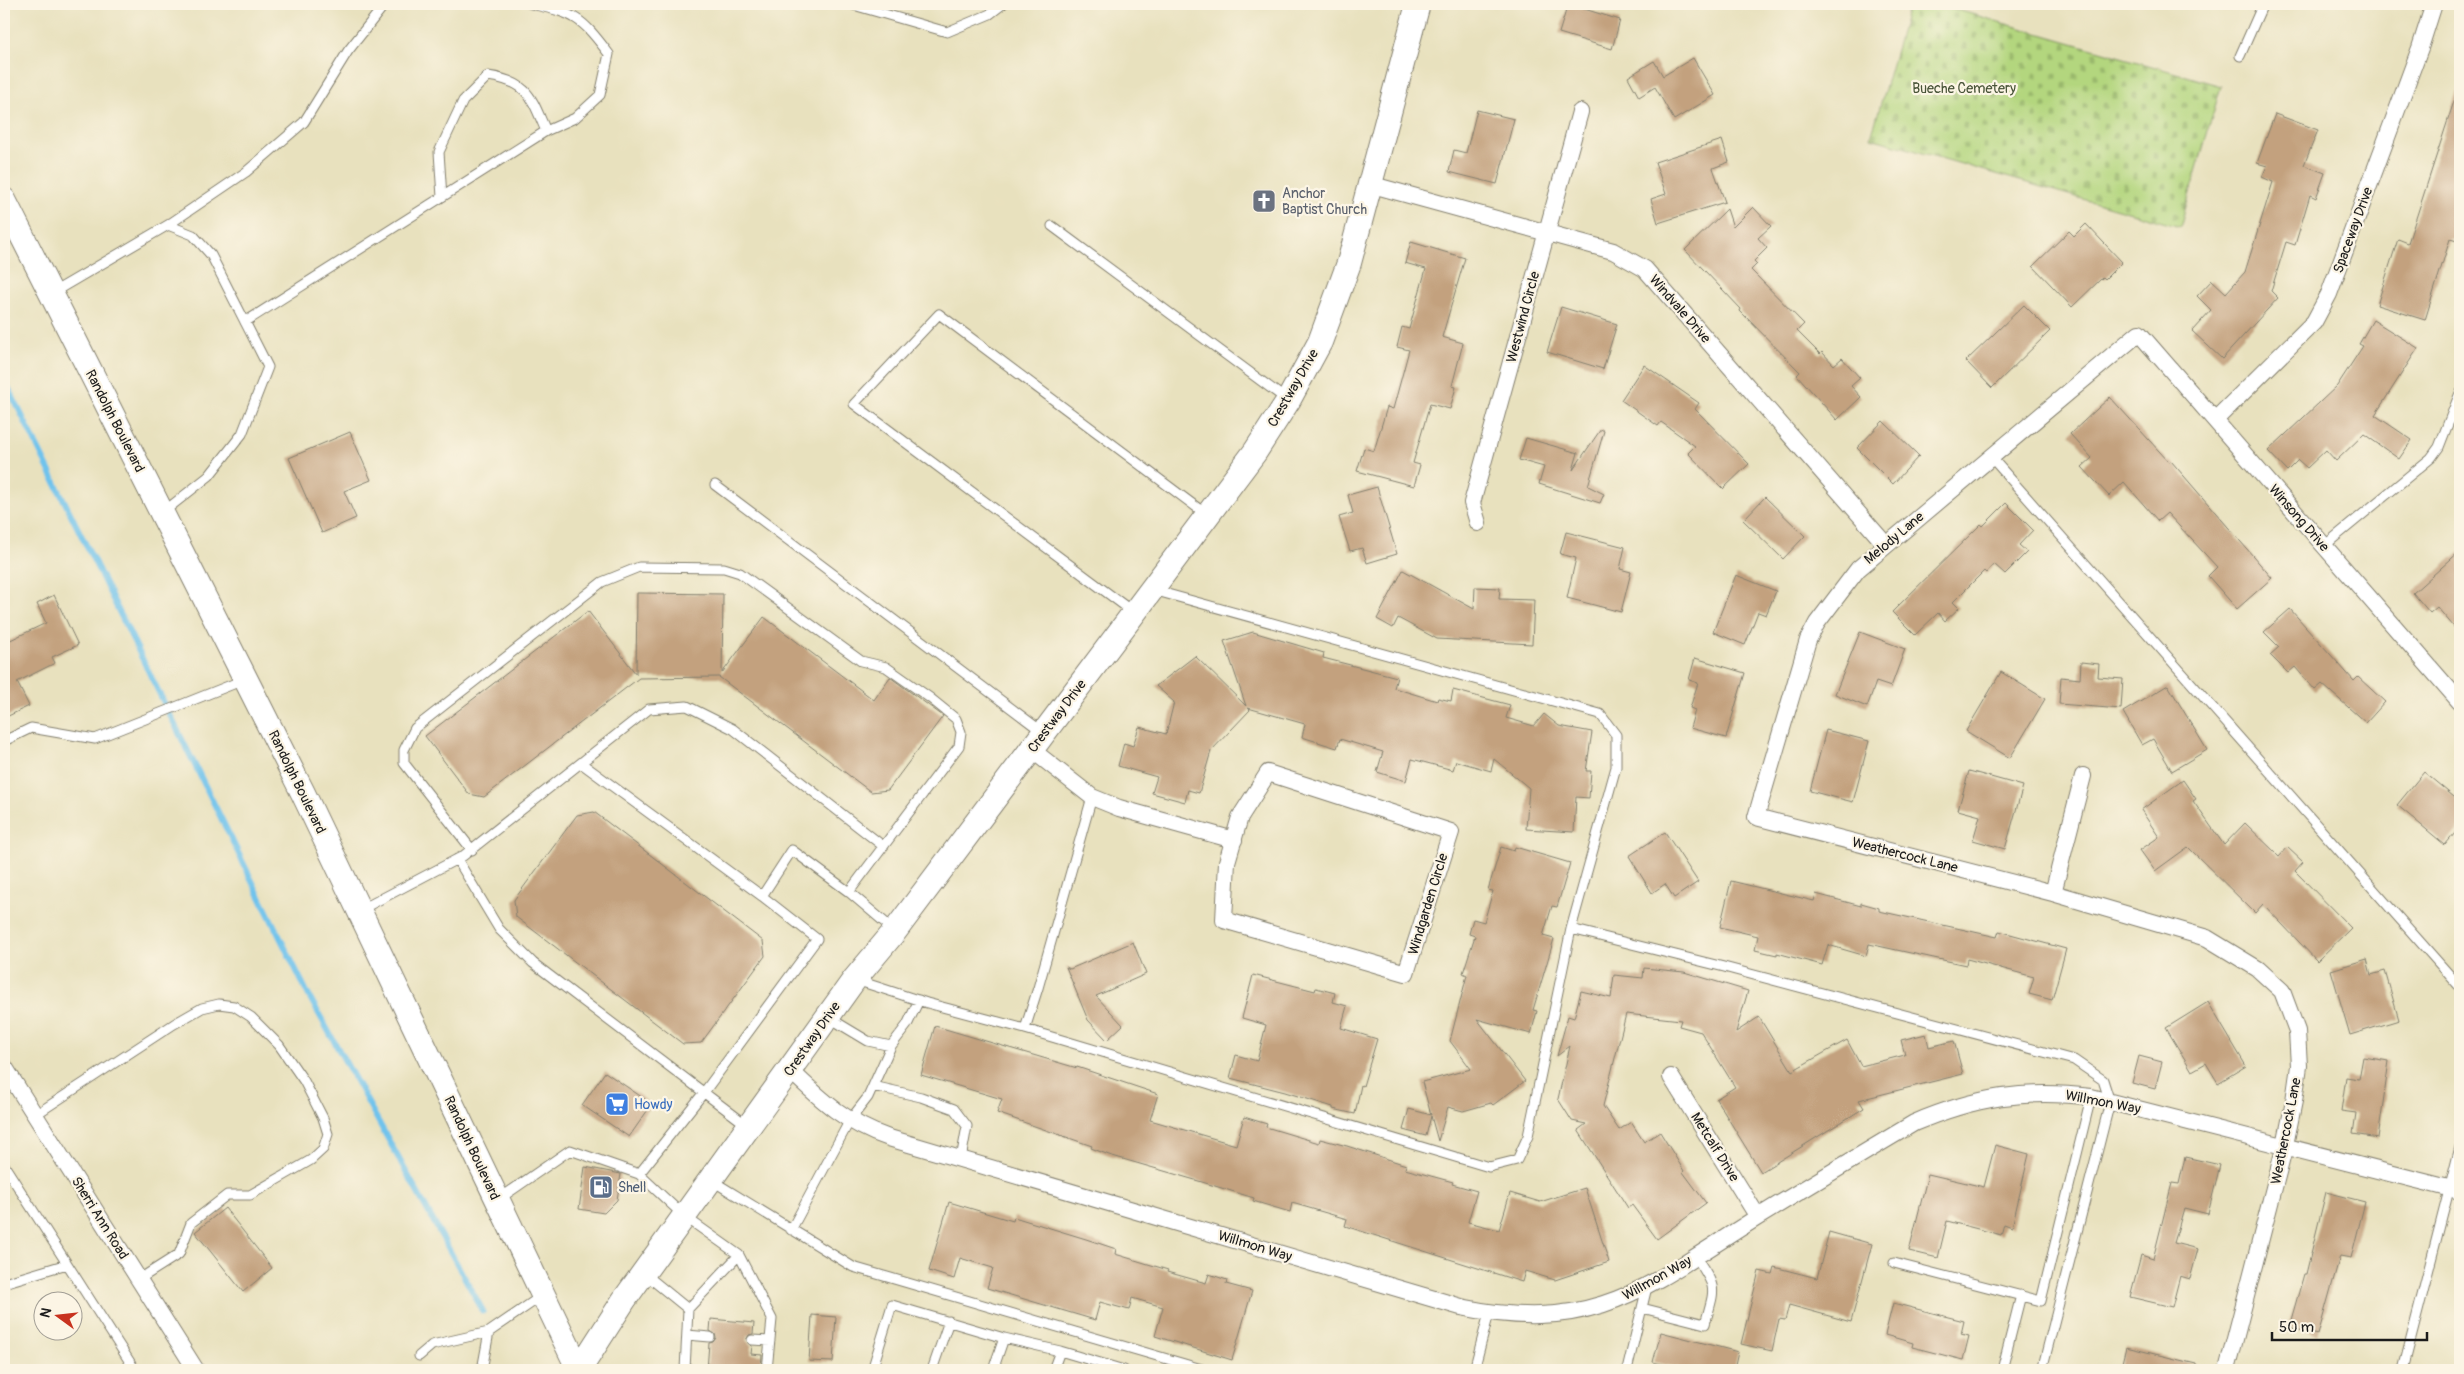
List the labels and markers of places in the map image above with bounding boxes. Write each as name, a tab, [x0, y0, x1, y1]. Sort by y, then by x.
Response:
place label: Anchor Baptist Church	[1282, 185, 1367, 218]
church icon: Anchor Baptist Church	[1251, 188, 1277, 214]
supermarket icon: Howdy	[604, 1091, 630, 1117]
place label: Howdy	[634, 1096, 673, 1113]
fuel station icon: Shell	[588, 1174, 614, 1200]
place label: Shell	[618, 1179, 646, 1196]

